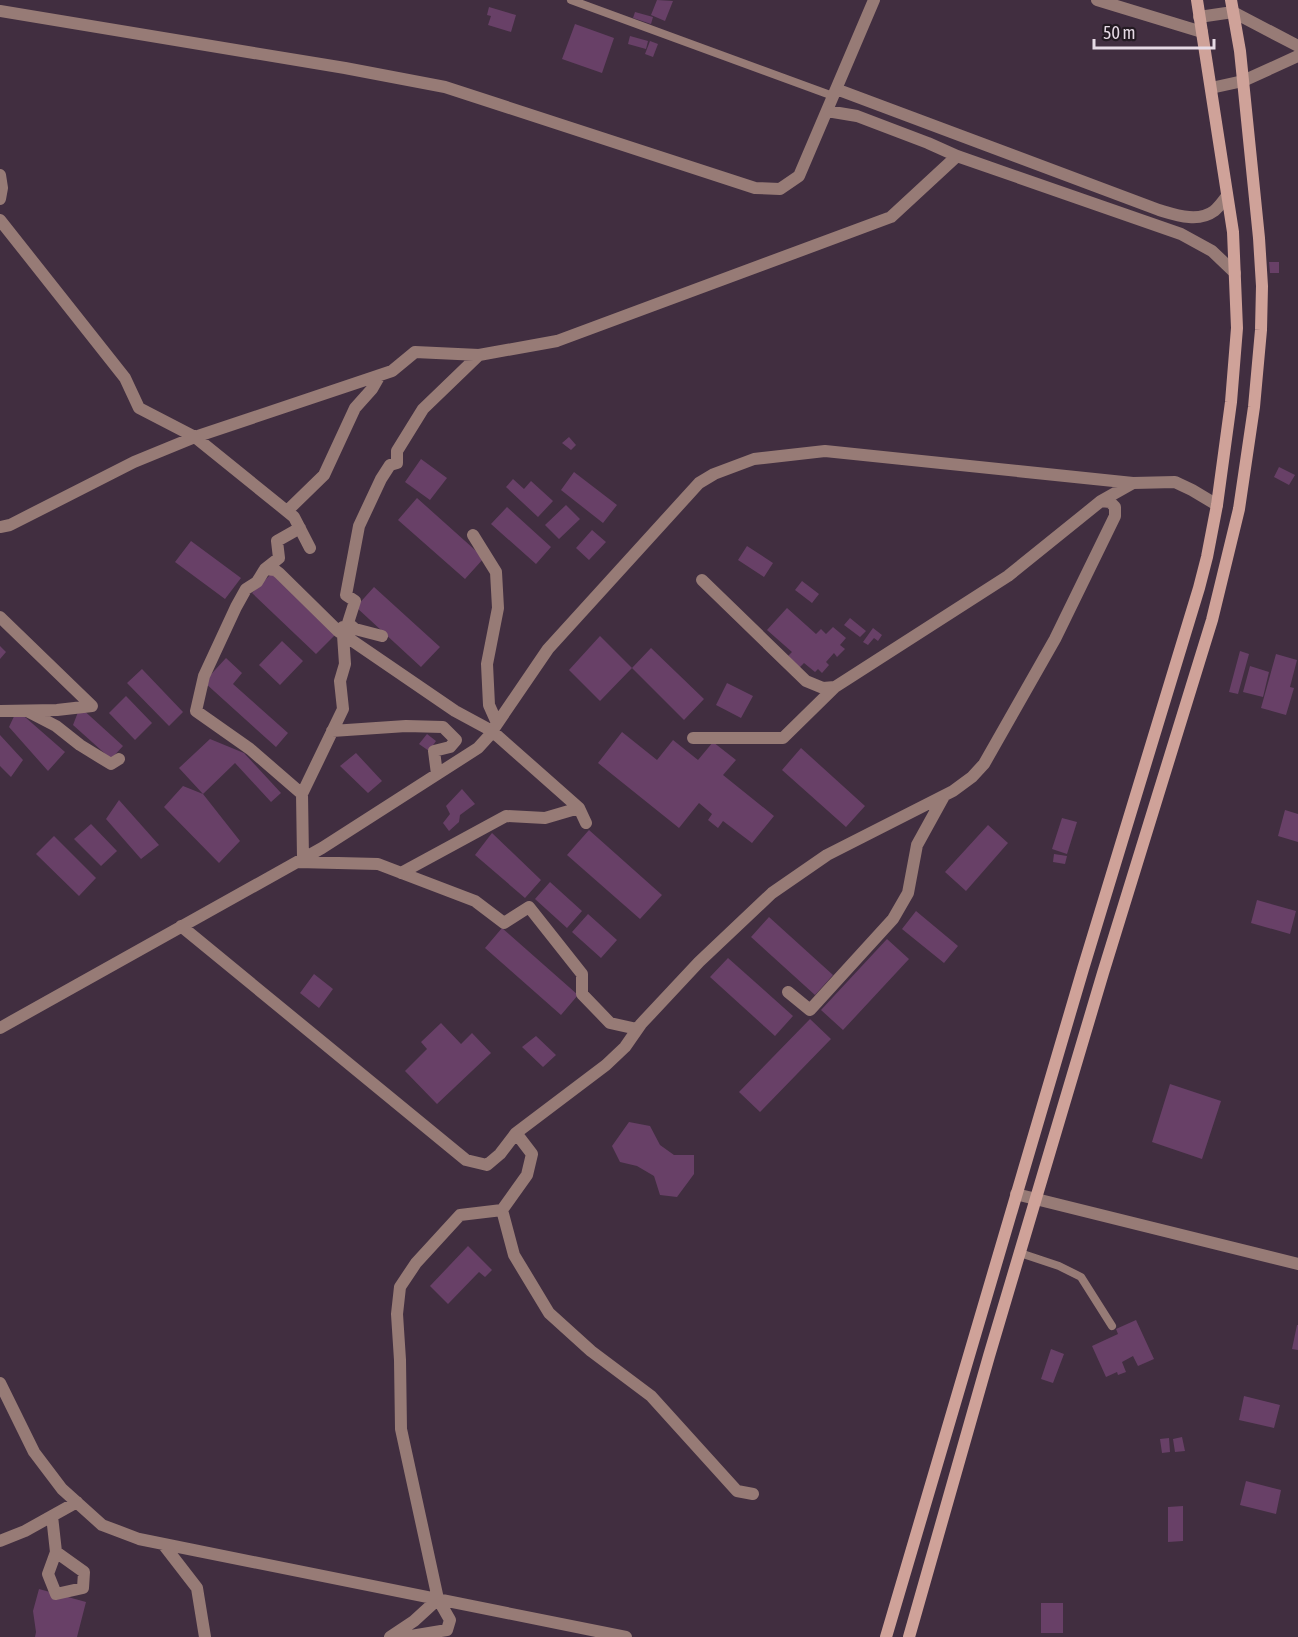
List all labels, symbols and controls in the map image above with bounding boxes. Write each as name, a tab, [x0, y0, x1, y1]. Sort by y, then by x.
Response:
scale bar	[1094, 12, 1214, 50]
text: 50 m	[1103, 22, 1135, 43]

